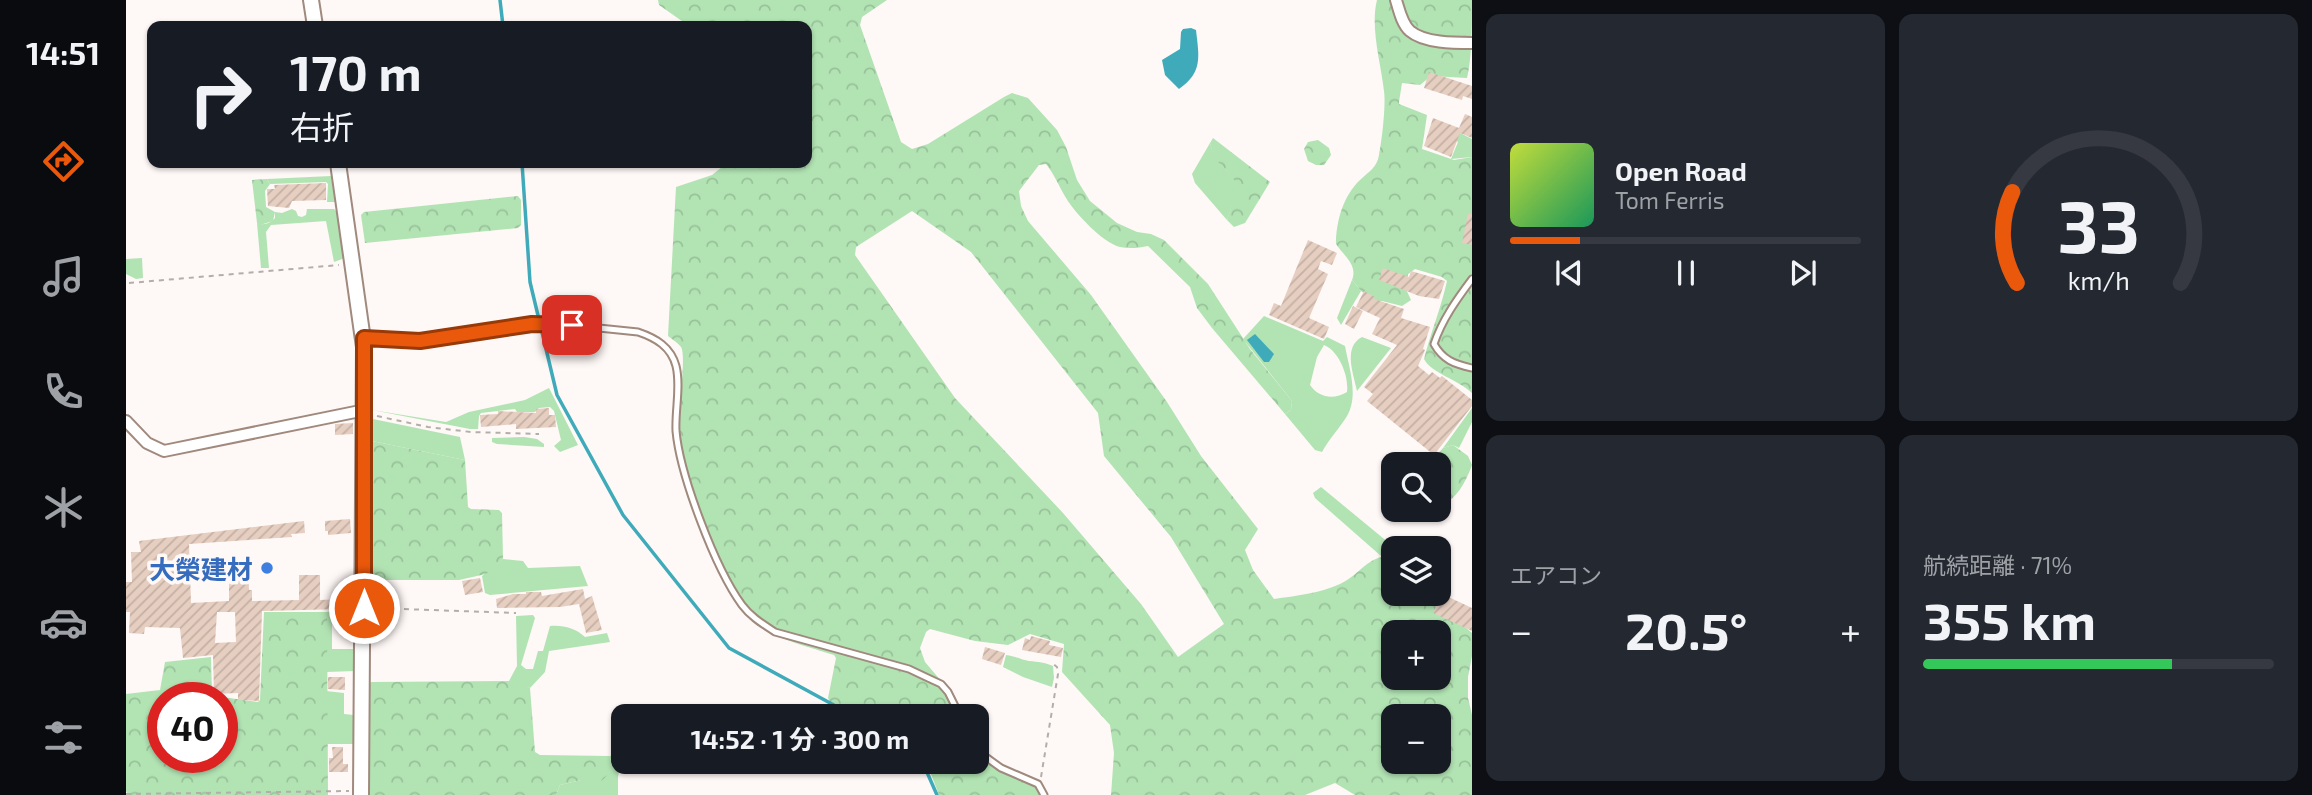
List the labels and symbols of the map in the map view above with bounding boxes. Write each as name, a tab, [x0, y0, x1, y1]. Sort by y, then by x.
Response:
pin	[542, 295, 602, 355]
place label: 大榮建材	[149, 553, 253, 584]
marker: 大榮建材	[259, 560, 275, 576]
position arrow	[327, 571, 401, 645]
speed limit sign: 40	[147, 682, 238, 773]

